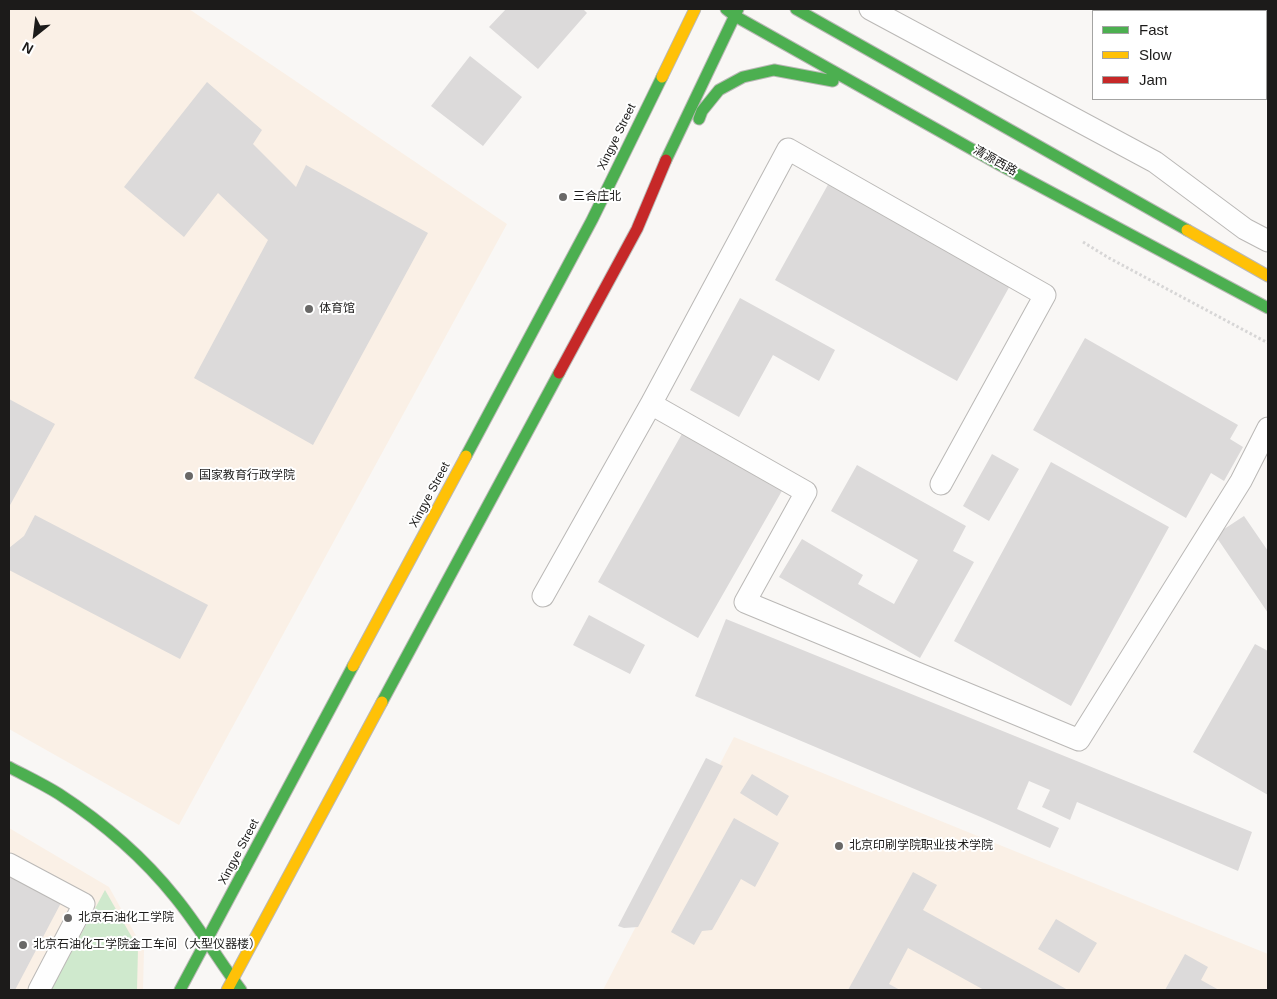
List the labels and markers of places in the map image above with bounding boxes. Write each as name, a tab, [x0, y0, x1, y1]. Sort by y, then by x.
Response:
place label: 三合庄北	[573, 190, 621, 204]
marker: 三合庄北	[557, 191, 569, 203]
place label: 体育馆	[319, 302, 355, 316]
marker: 体育馆	[303, 303, 315, 315]
place label: 国家教育行政学院	[199, 469, 295, 483]
marker: 国家教育行政学院	[183, 470, 195, 482]
place label: 北京印刷学院职业技术学院	[849, 839, 993, 853]
marker: 北京印刷学院职业技术学院	[833, 840, 845, 852]
place label: 北京石油化工学院	[78, 911, 174, 925]
marker: 北京石油化工学院	[62, 912, 74, 924]
place label: 北京石油化工学院金工车间（大型仪器楼）	[33, 938, 261, 952]
marker: 北京石油化工学院金工车间（大型仪器楼）	[17, 939, 29, 951]

